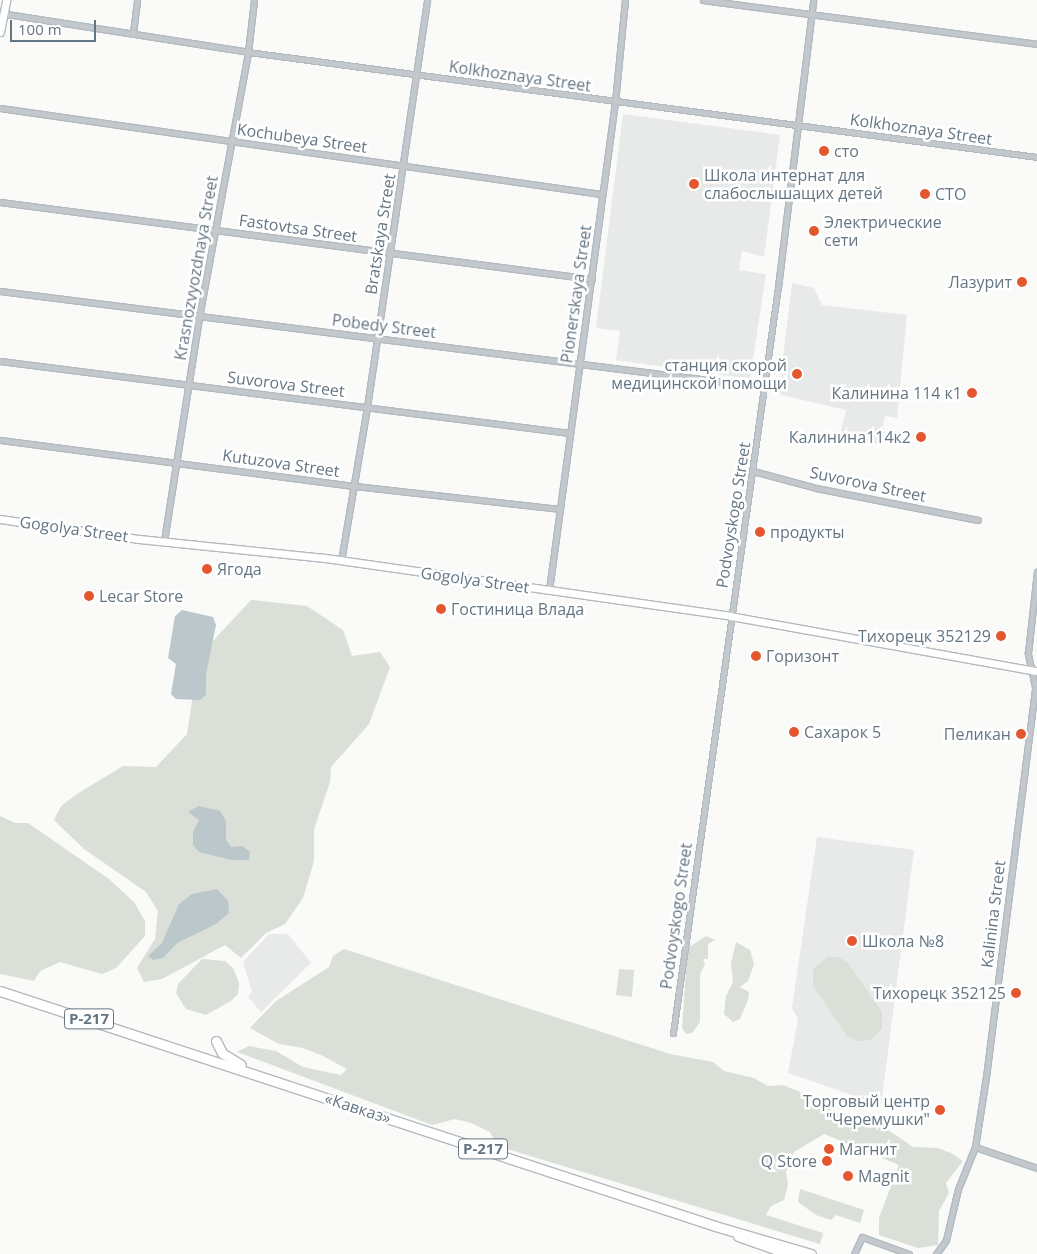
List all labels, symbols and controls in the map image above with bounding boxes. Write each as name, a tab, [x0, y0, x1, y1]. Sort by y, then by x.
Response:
scale bar	[12, 10, 99, 42]
text: 100 m	[18, 19, 62, 39]
street label: Kolkhoznaya Street	[448, 57, 592, 95]
street label: Kolkhoznaya Street	[849, 110, 993, 148]
street label: Kochubeya Street	[236, 119, 368, 157]
place label: сто	[834, 141, 859, 161]
marker: сто	[818, 145, 830, 157]
place label: Школа интернат для слабослышащих детей	[704, 165, 883, 203]
street label: Bratskaya Street	[361, 172, 399, 296]
street label: Krasnozvyozdnaya Street	[170, 174, 222, 362]
marker: Школа интернат для слабослышащих детей	[688, 178, 700, 190]
place label: СТО	[935, 184, 966, 204]
marker: СТО	[919, 188, 931, 200]
street label: Fastovtsa Street	[238, 210, 358, 246]
place label: Электрические сети	[824, 212, 942, 250]
street label: Pionerskaya Street	[557, 224, 595, 364]
marker: Электрические сети	[808, 225, 820, 237]
place label: Лазурит	[949, 272, 1012, 292]
marker: Лазурит	[1016, 276, 1028, 288]
street label: Pobedy Street	[331, 310, 437, 342]
place label: станция скорой медицинской помощи	[611, 355, 787, 393]
street label: Suvorova Street	[226, 367, 346, 401]
marker: станция скорой медицинской помощи	[791, 368, 803, 380]
place label: Калинина 114 к1	[832, 383, 962, 403]
marker: Калинина 114 к1	[966, 387, 978, 399]
place label: Калинина114к2	[789, 427, 911, 447]
marker: Калинина114к2	[915, 431, 927, 443]
street label: Podvoyskogo Street	[712, 441, 754, 589]
street label: Kutuzova Street	[221, 445, 341, 481]
street label: Suvorova Street	[808, 462, 928, 506]
street label: Gogolya Street	[19, 512, 129, 546]
place label: продукты	[770, 522, 845, 542]
marker: продукты	[754, 526, 766, 538]
place label: Ягода	[217, 559, 262, 579]
marker: Ягода	[201, 563, 213, 575]
street label: Gogolya Street	[420, 563, 530, 597]
place label: Lecar Store	[99, 586, 183, 606]
marker: Lecar Store	[83, 590, 95, 602]
place label: Гостиница Влада	[451, 599, 584, 619]
marker: Гостиница Влада	[435, 603, 447, 615]
place label: Тихорецк 352129	[858, 626, 991, 646]
marker: Тихорецк 352129	[995, 630, 1007, 642]
place label: Горизонт	[766, 646, 839, 666]
marker: Горизонт	[750, 650, 762, 662]
place label: Сахарок 5	[804, 722, 881, 742]
place label: Пеликан	[944, 724, 1011, 744]
marker: Сахарок 5	[788, 726, 800, 738]
marker: Пеликан	[1015, 728, 1027, 740]
street label: Podvoyskogo Street	[656, 842, 696, 990]
street label: Kalinina Street	[977, 859, 1009, 969]
place label: Школа №8	[862, 931, 944, 951]
marker: Школа №8	[846, 935, 858, 947]
place label: Тихорецк 352125	[873, 983, 1006, 1003]
marker: Тихорецк 352125	[1010, 987, 1022, 999]
road number: Р-217	[64, 1006, 114, 1032]
street label: «Кавказ»	[322, 1088, 394, 1128]
place label: Торговый центр "Черемушки"	[803, 1091, 930, 1129]
marker: Торговый центр "Черемушки"	[934, 1104, 946, 1116]
road number: Р-217	[458, 1136, 508, 1162]
place label: Магнит	[839, 1139, 897, 1159]
marker: Магнит	[823, 1143, 835, 1155]
place label: Q Store	[761, 1151, 817, 1171]
marker: Q Store	[821, 1155, 833, 1167]
place label: Magnit	[858, 1166, 910, 1186]
marker: Magnit	[842, 1170, 854, 1182]

